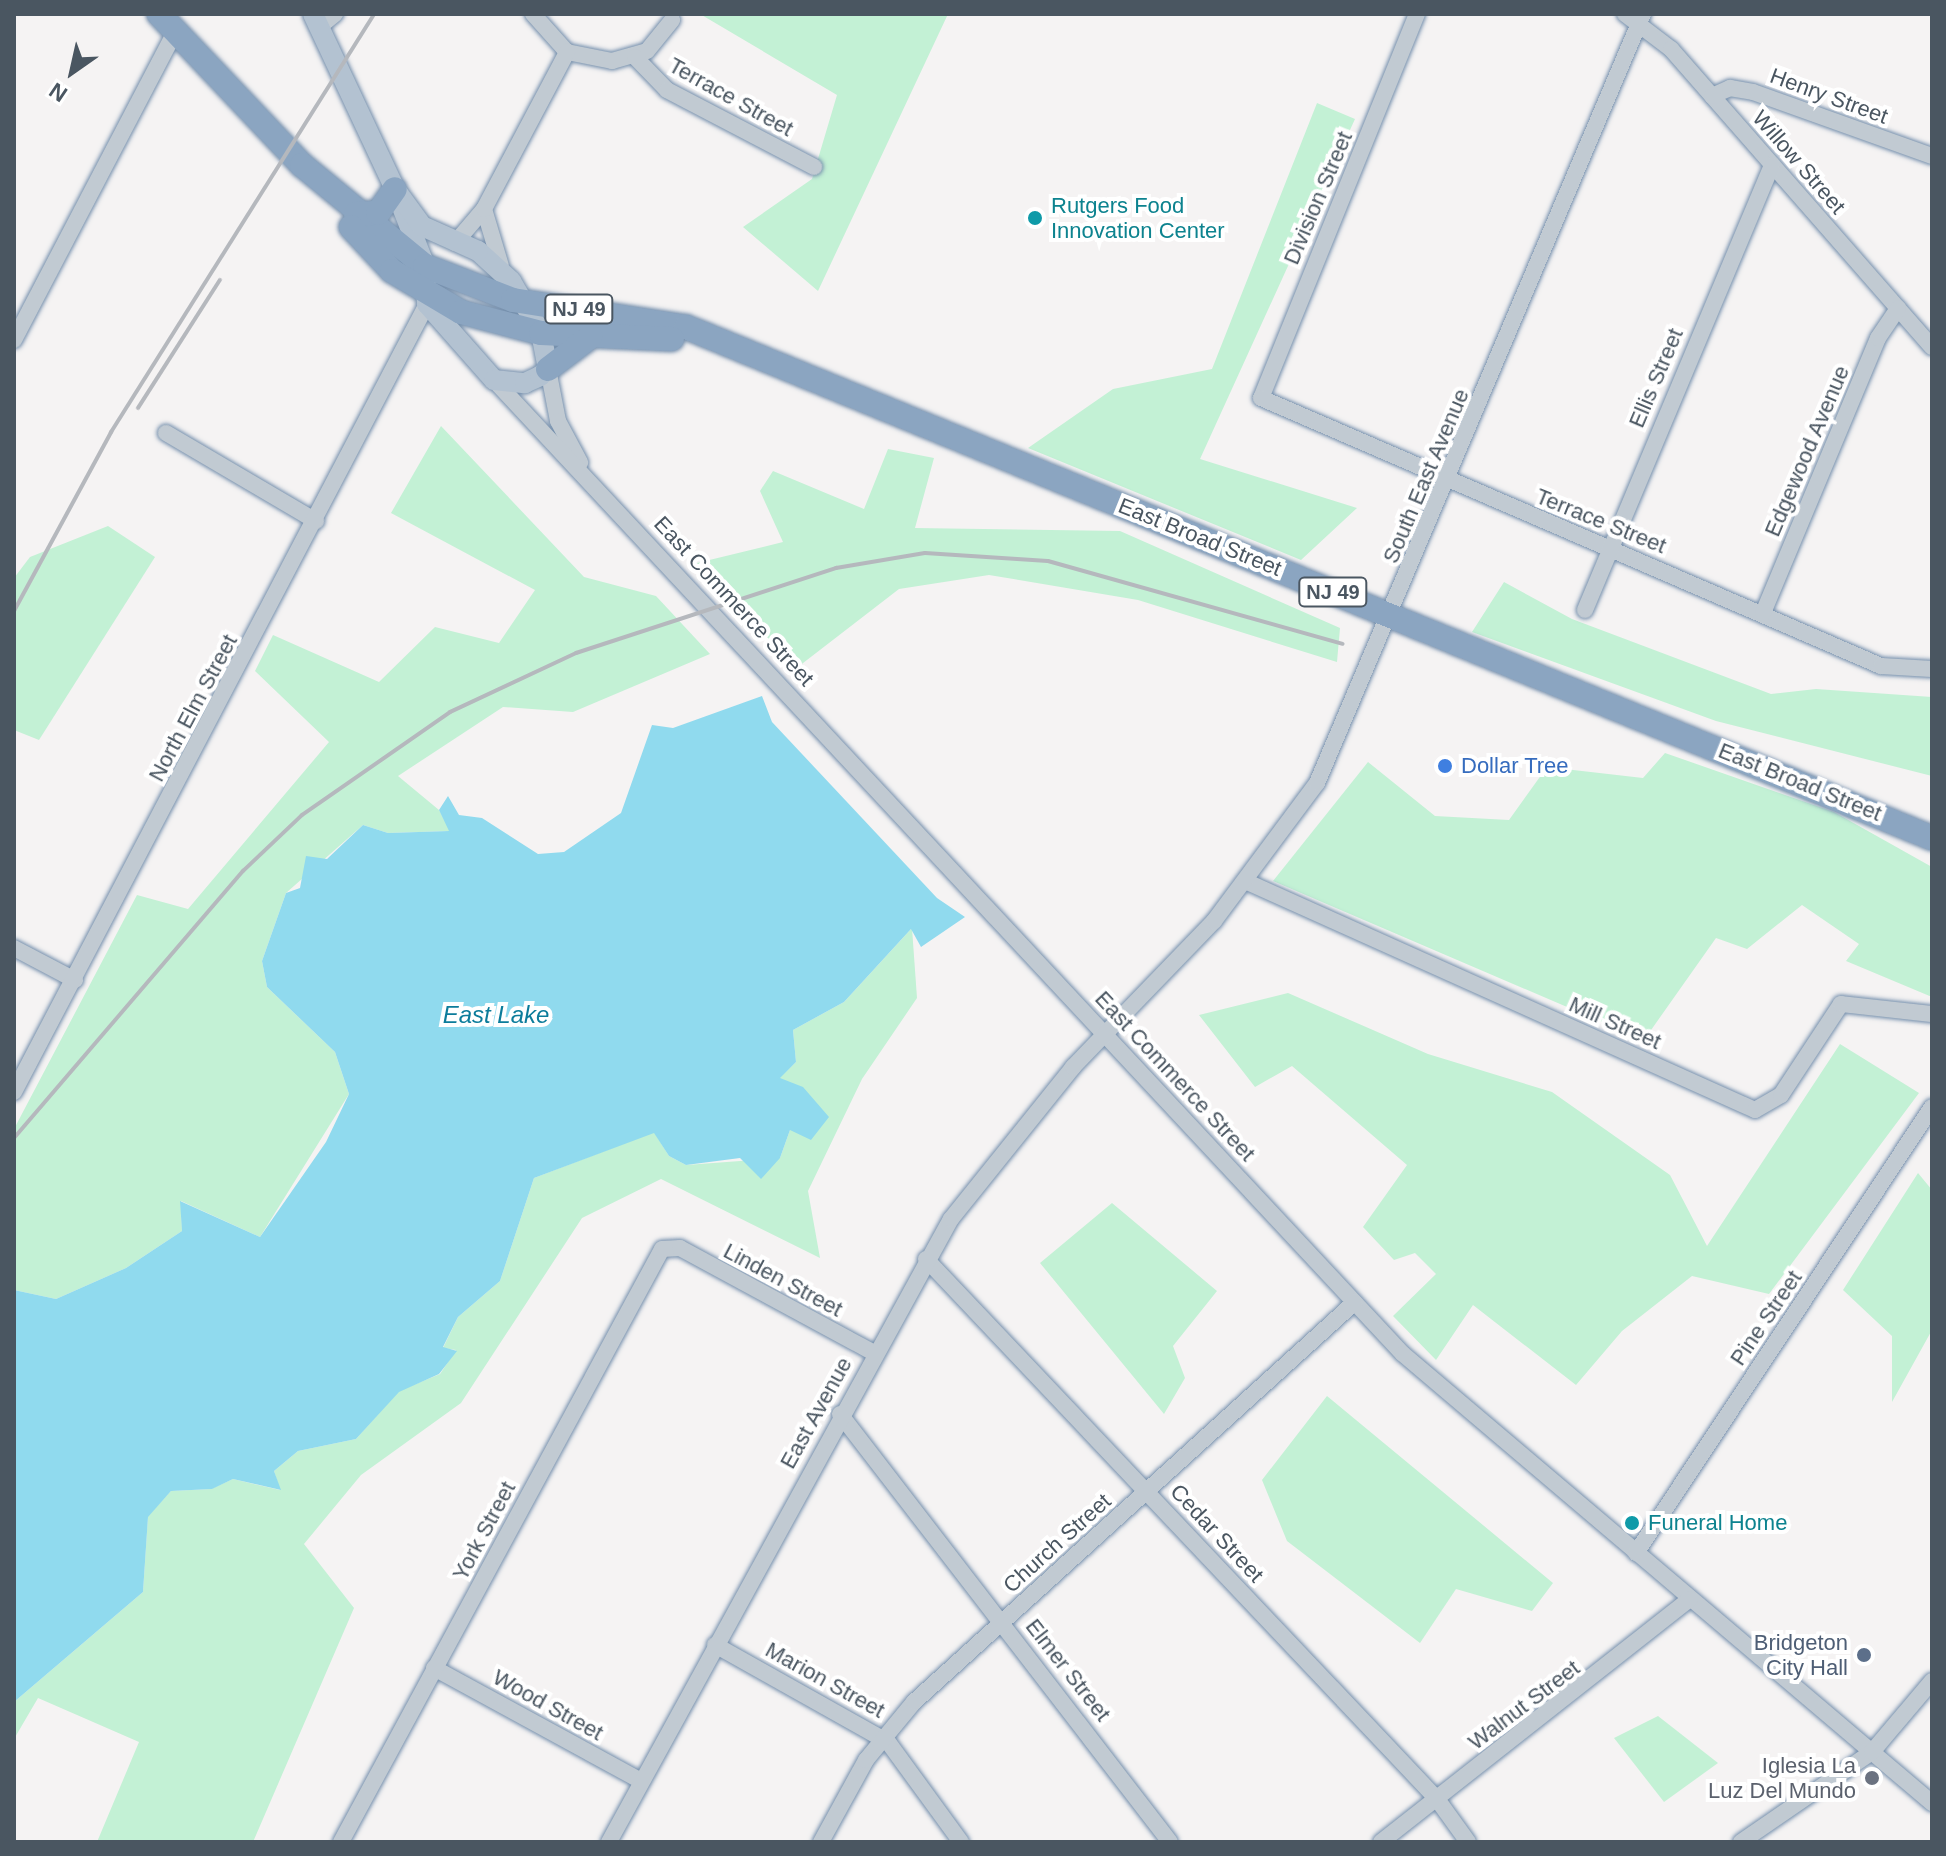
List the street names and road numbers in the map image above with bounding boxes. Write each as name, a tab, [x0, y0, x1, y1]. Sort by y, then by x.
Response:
street label: Terrace Street	[664, 52, 798, 142]
street label: Henry Street	[1766, 62, 1892, 130]
street label: Willow Street	[1747, 105, 1851, 219]
street label: Division Street	[1278, 128, 1358, 268]
road number: NJ 49	[543, 293, 615, 325]
street label: Ellis Street	[1623, 324, 1689, 432]
street label: Edgewood Avenue	[1759, 361, 1855, 541]
street label: South East Avenue	[1377, 384, 1475, 568]
street label: Terrace Street	[1532, 483, 1670, 559]
street label: East Broad Street	[1115, 492, 1285, 582]
street label: East Commerce Street	[648, 511, 820, 691]
road number: NJ 49	[1297, 576, 1369, 608]
street label: North Elm Street	[143, 630, 243, 786]
street label: East Broad Street	[1715, 737, 1885, 827]
street label: East Commerce Street	[1089, 986, 1261, 1166]
street label: Mill Street	[1565, 991, 1665, 1055]
street label: Linden Street	[719, 1238, 847, 1322]
street label: Pine Street	[1725, 1266, 1807, 1370]
street label: East Avenue	[774, 1352, 858, 1474]
street label: York Street	[447, 1477, 521, 1585]
street label: Cedar Street	[1165, 1478, 1269, 1588]
street label: Church Street	[998, 1488, 1116, 1598]
street label: Elmer Street	[1020, 1614, 1116, 1726]
street label: Marion Street	[761, 1636, 889, 1724]
street label: Walnut Street	[1463, 1655, 1585, 1755]
street label: Wood Street	[488, 1664, 608, 1746]

